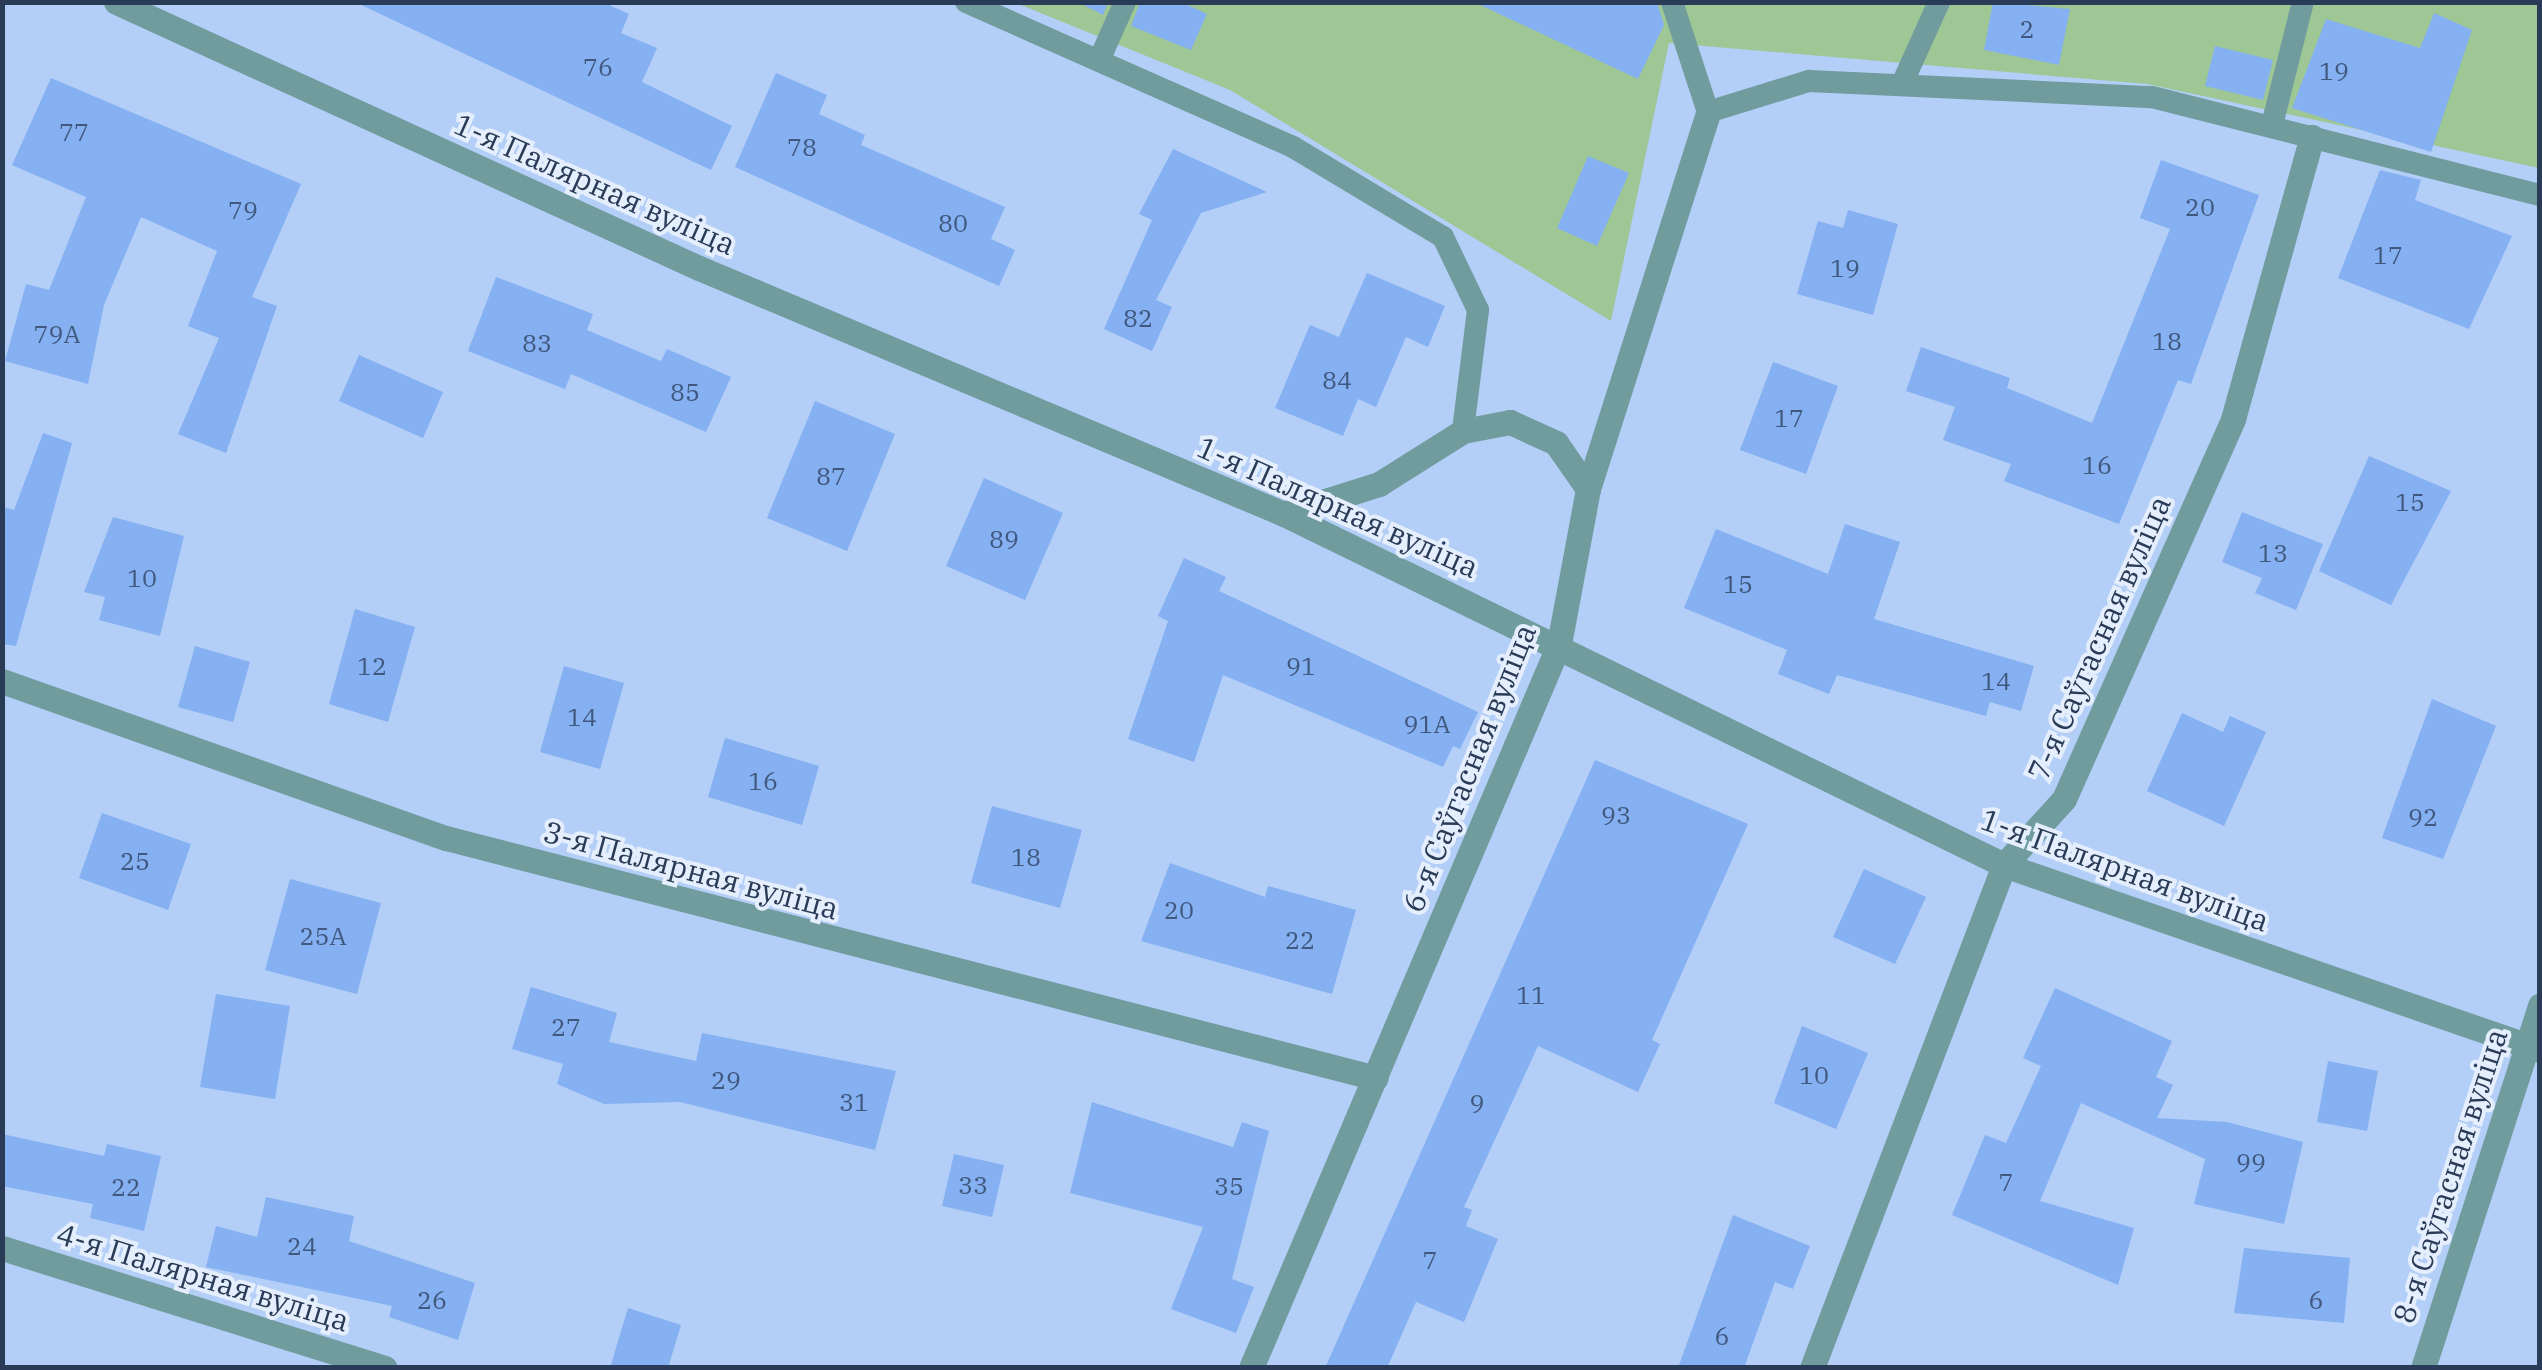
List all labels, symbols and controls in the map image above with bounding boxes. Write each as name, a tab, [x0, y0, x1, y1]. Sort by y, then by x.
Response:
house number: 2	[2020, 14, 2034, 44]
house number: 76	[583, 52, 613, 82]
house number: 19	[2319, 56, 2349, 86]
street label: 1-я Палярная вуліца	[449, 106, 741, 262]
house number: 77	[59, 117, 89, 147]
house number: 78	[787, 132, 817, 162]
house number: 20	[2185, 192, 2215, 222]
house number: 79	[228, 195, 258, 225]
house number: 80	[938, 208, 968, 238]
house number: 17	[2373, 240, 2403, 270]
house number: 19	[1830, 253, 1860, 283]
house number: 82	[1123, 303, 1153, 333]
house number: 79А	[33, 319, 81, 349]
house number: 18	[2152, 326, 2182, 356]
house number: 83	[522, 328, 552, 358]
house number: 84	[1322, 365, 1352, 395]
house number: 85	[670, 377, 700, 407]
house number: 17	[1774, 403, 1804, 433]
street label: 1-я Палярная вуліца	[1192, 429, 1484, 585]
house number: 16	[2082, 450, 2112, 480]
house number: 87	[816, 461, 846, 491]
house number: 15	[2395, 487, 2425, 517]
street label: 7-я Саўгасная вуліца	[2020, 490, 2178, 786]
house number: 89	[989, 524, 1019, 554]
house number: 13	[2258, 538, 2288, 568]
house number: 10	[127, 563, 157, 593]
house number: 15	[1723, 569, 1753, 599]
street label: 6-я Саўгасная вуліца	[1395, 619, 1543, 917]
house number: 12	[357, 651, 387, 681]
house number: 91	[1286, 651, 1316, 681]
house number: 14	[1981, 666, 2011, 696]
house number: 14	[567, 702, 597, 732]
house number: 91А	[1403, 709, 1451, 739]
house number: 16	[748, 766, 778, 796]
house number: 93	[1601, 800, 1631, 830]
street label: 1-я Палярная вуліца	[1976, 801, 2274, 939]
house number: 92	[2408, 802, 2438, 832]
street label: 3-я Палярная вуліца	[540, 813, 842, 927]
house number: 18	[1011, 842, 1041, 872]
house number: 25	[120, 846, 150, 876]
house number: 20	[1164, 895, 1194, 925]
house number: 25А	[299, 921, 347, 951]
house number: 22	[1285, 925, 1315, 955]
house number: 11	[1516, 980, 1546, 1010]
house number: 27	[551, 1012, 581, 1042]
street label: 8-я Саўгасная вуліца	[2385, 1024, 2515, 1328]
house number: 10	[1799, 1060, 1829, 1090]
house number: 29	[711, 1065, 741, 1095]
house number: 31	[839, 1087, 869, 1117]
house number: 9	[1470, 1088, 1484, 1118]
house number: 99	[2236, 1147, 2266, 1177]
house number: 7	[1999, 1167, 2013, 1197]
house number: 33	[958, 1170, 988, 1200]
house number: 35	[1214, 1171, 1244, 1201]
house number: 22	[111, 1172, 141, 1202]
street label: 4-я Палярная вуліца	[52, 1215, 354, 1339]
house number: 24	[287, 1231, 317, 1261]
house number: 7	[1423, 1245, 1437, 1275]
house number: 26	[417, 1285, 447, 1315]
house number: 6	[2309, 1285, 2323, 1315]
house number: 6	[1715, 1321, 1729, 1351]

